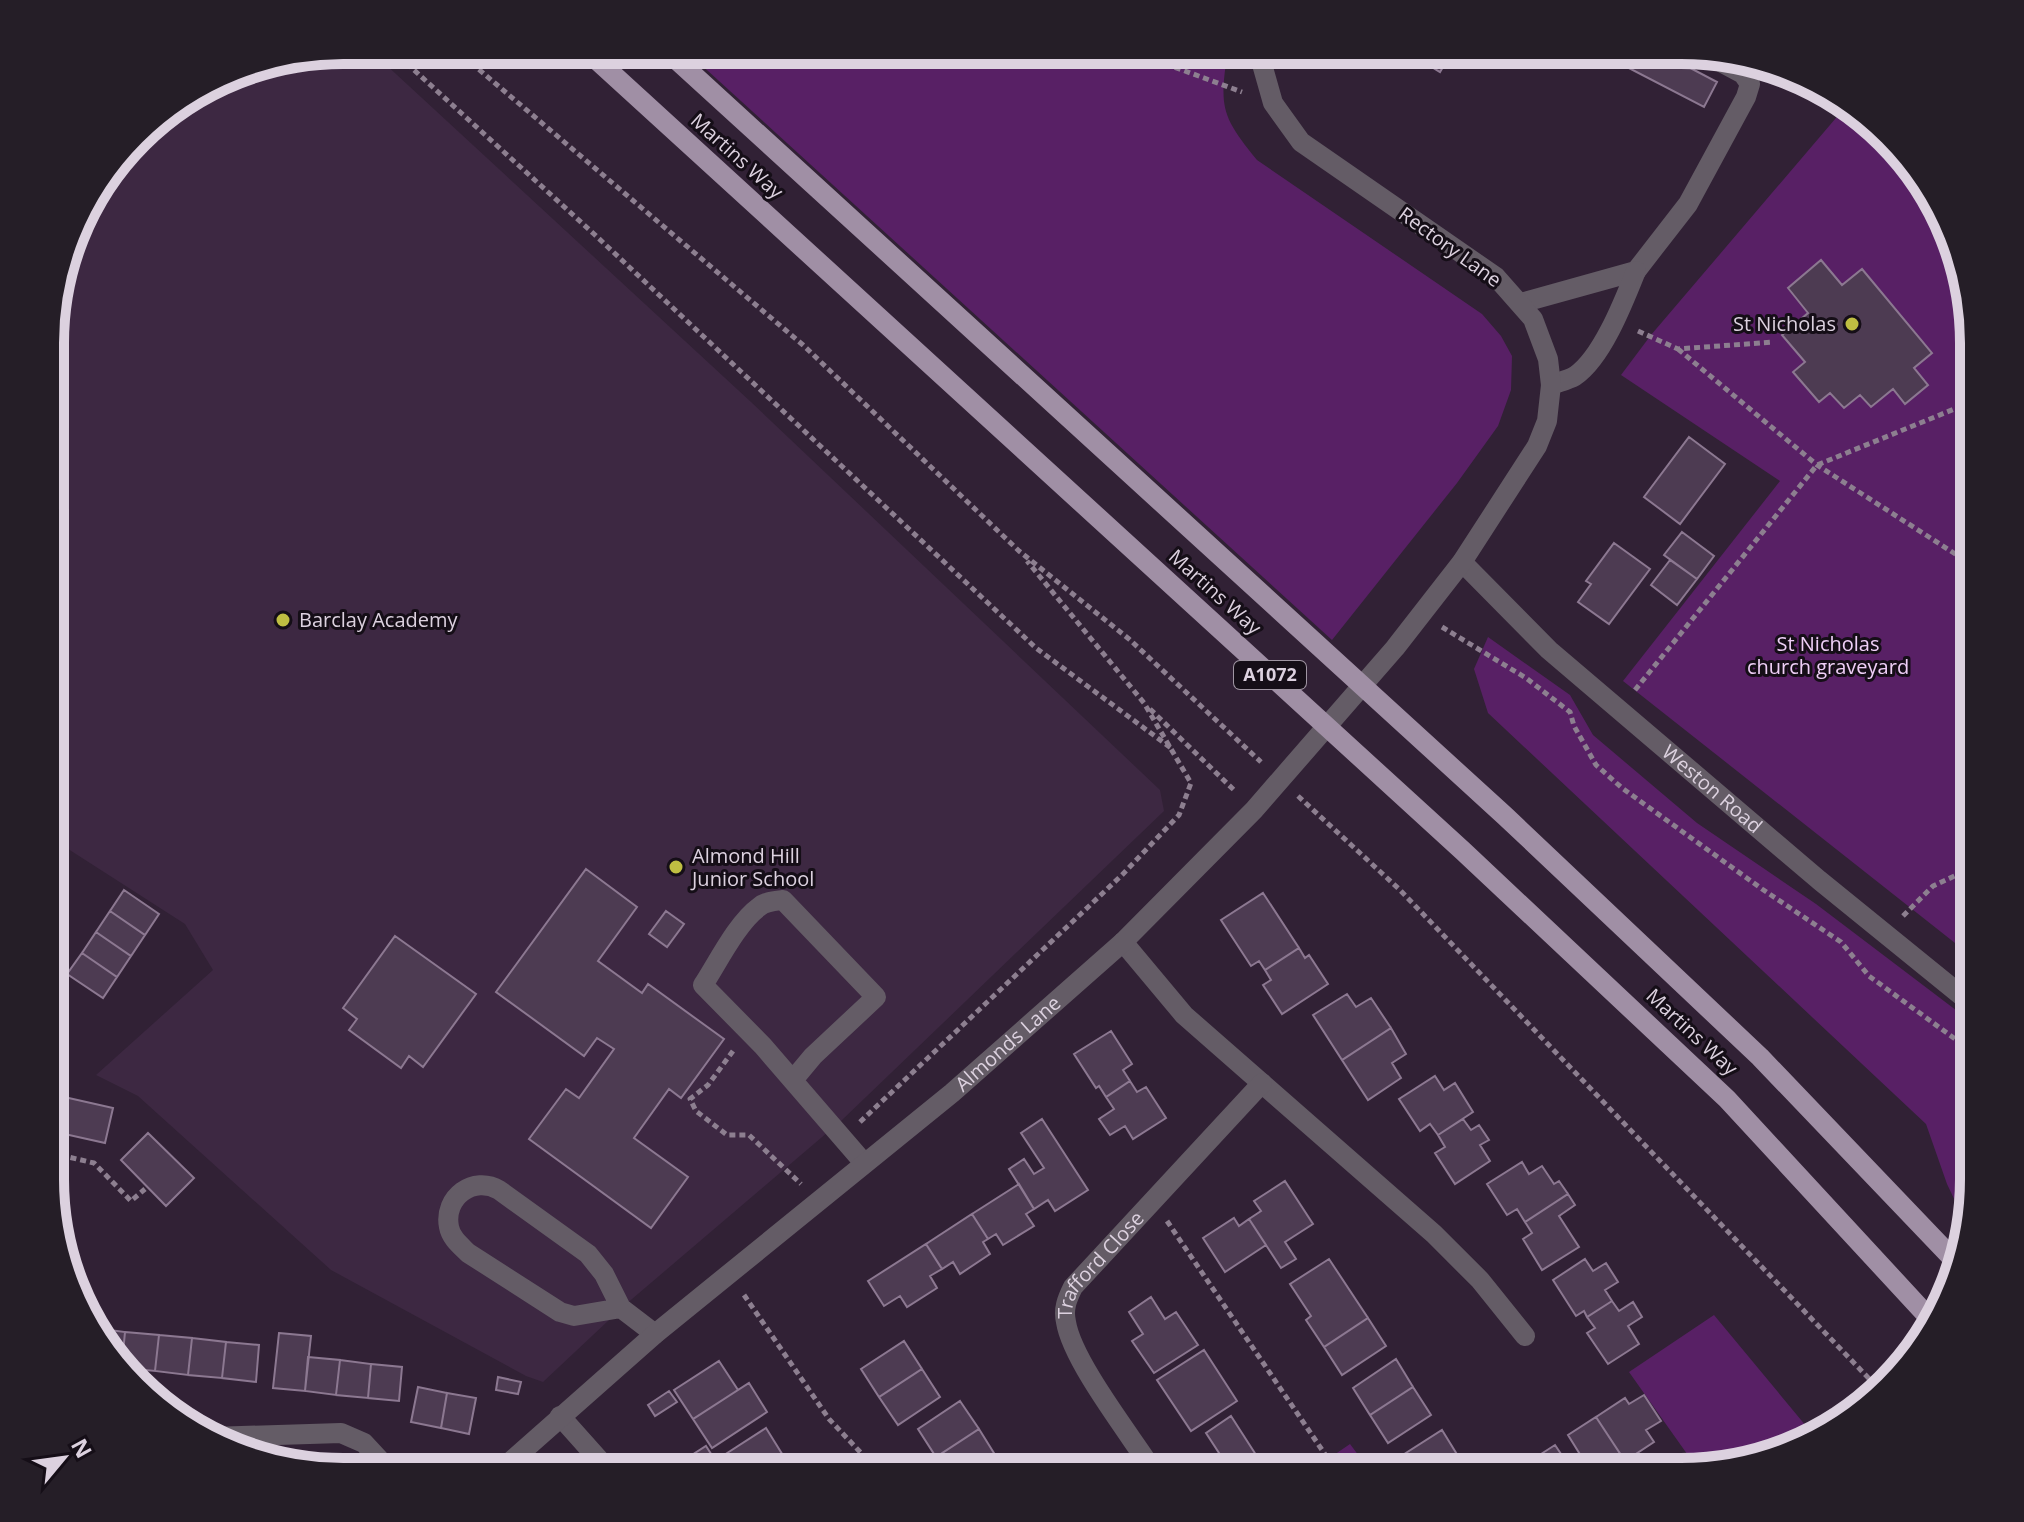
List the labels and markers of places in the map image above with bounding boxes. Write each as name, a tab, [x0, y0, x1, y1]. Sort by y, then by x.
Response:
place label: St Nicholas	[1733, 310, 1836, 337]
marker: St Nicholas	[1843, 315, 1861, 333]
place label: Barclay Academy	[299, 606, 458, 633]
marker: Barclay Academy	[274, 611, 292, 629]
place label: Almond Hill Junior School	[690, 842, 814, 892]
marker: Almond Hill Junior School	[667, 858, 685, 876]

